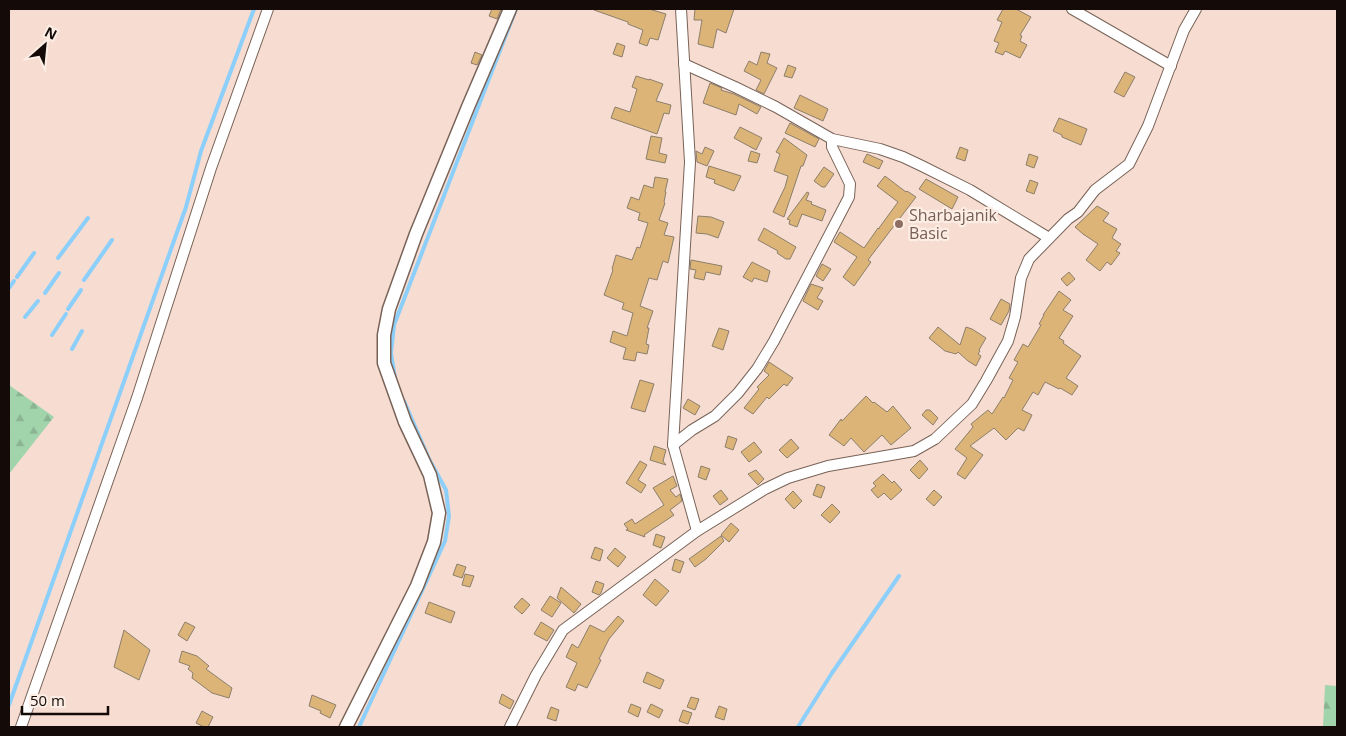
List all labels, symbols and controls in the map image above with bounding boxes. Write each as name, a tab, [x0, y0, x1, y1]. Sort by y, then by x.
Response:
north arrow	[20, 20, 70, 70]
text: N	[42, 22, 61, 44]
place label: Sharbajanik Basic	[909, 204, 997, 244]
marker: Sharbajanik Basic	[893, 218, 905, 230]
scale bar	[22, 684, 109, 716]
text: 50 m	[30, 690, 65, 710]

